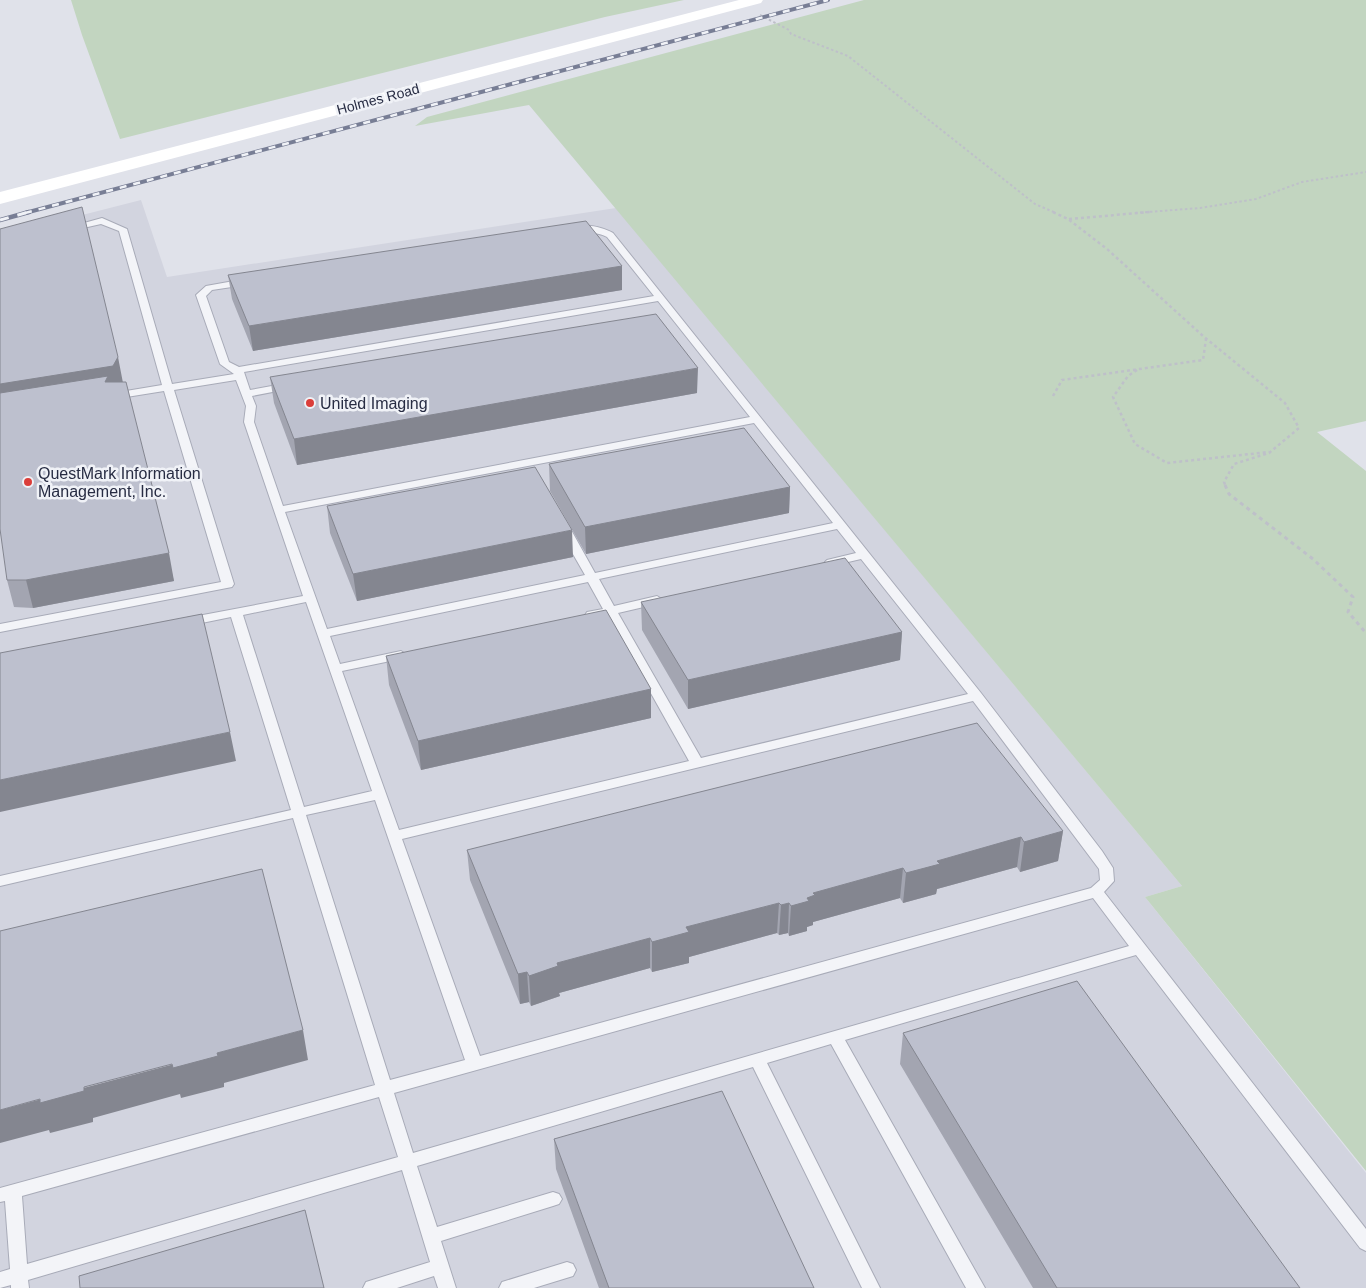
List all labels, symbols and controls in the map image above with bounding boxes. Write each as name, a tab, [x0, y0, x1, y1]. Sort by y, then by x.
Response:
street label: Holmes Road	[335, 80, 421, 118]
place label: United Imaging	[320, 395, 428, 412]
marker: United Imaging	[304, 397, 316, 409]
place label: QuestMark Information Management, Inc.	[38, 465, 201, 500]
marker: QuestMark Information Management, Inc.	[22, 476, 34, 488]

